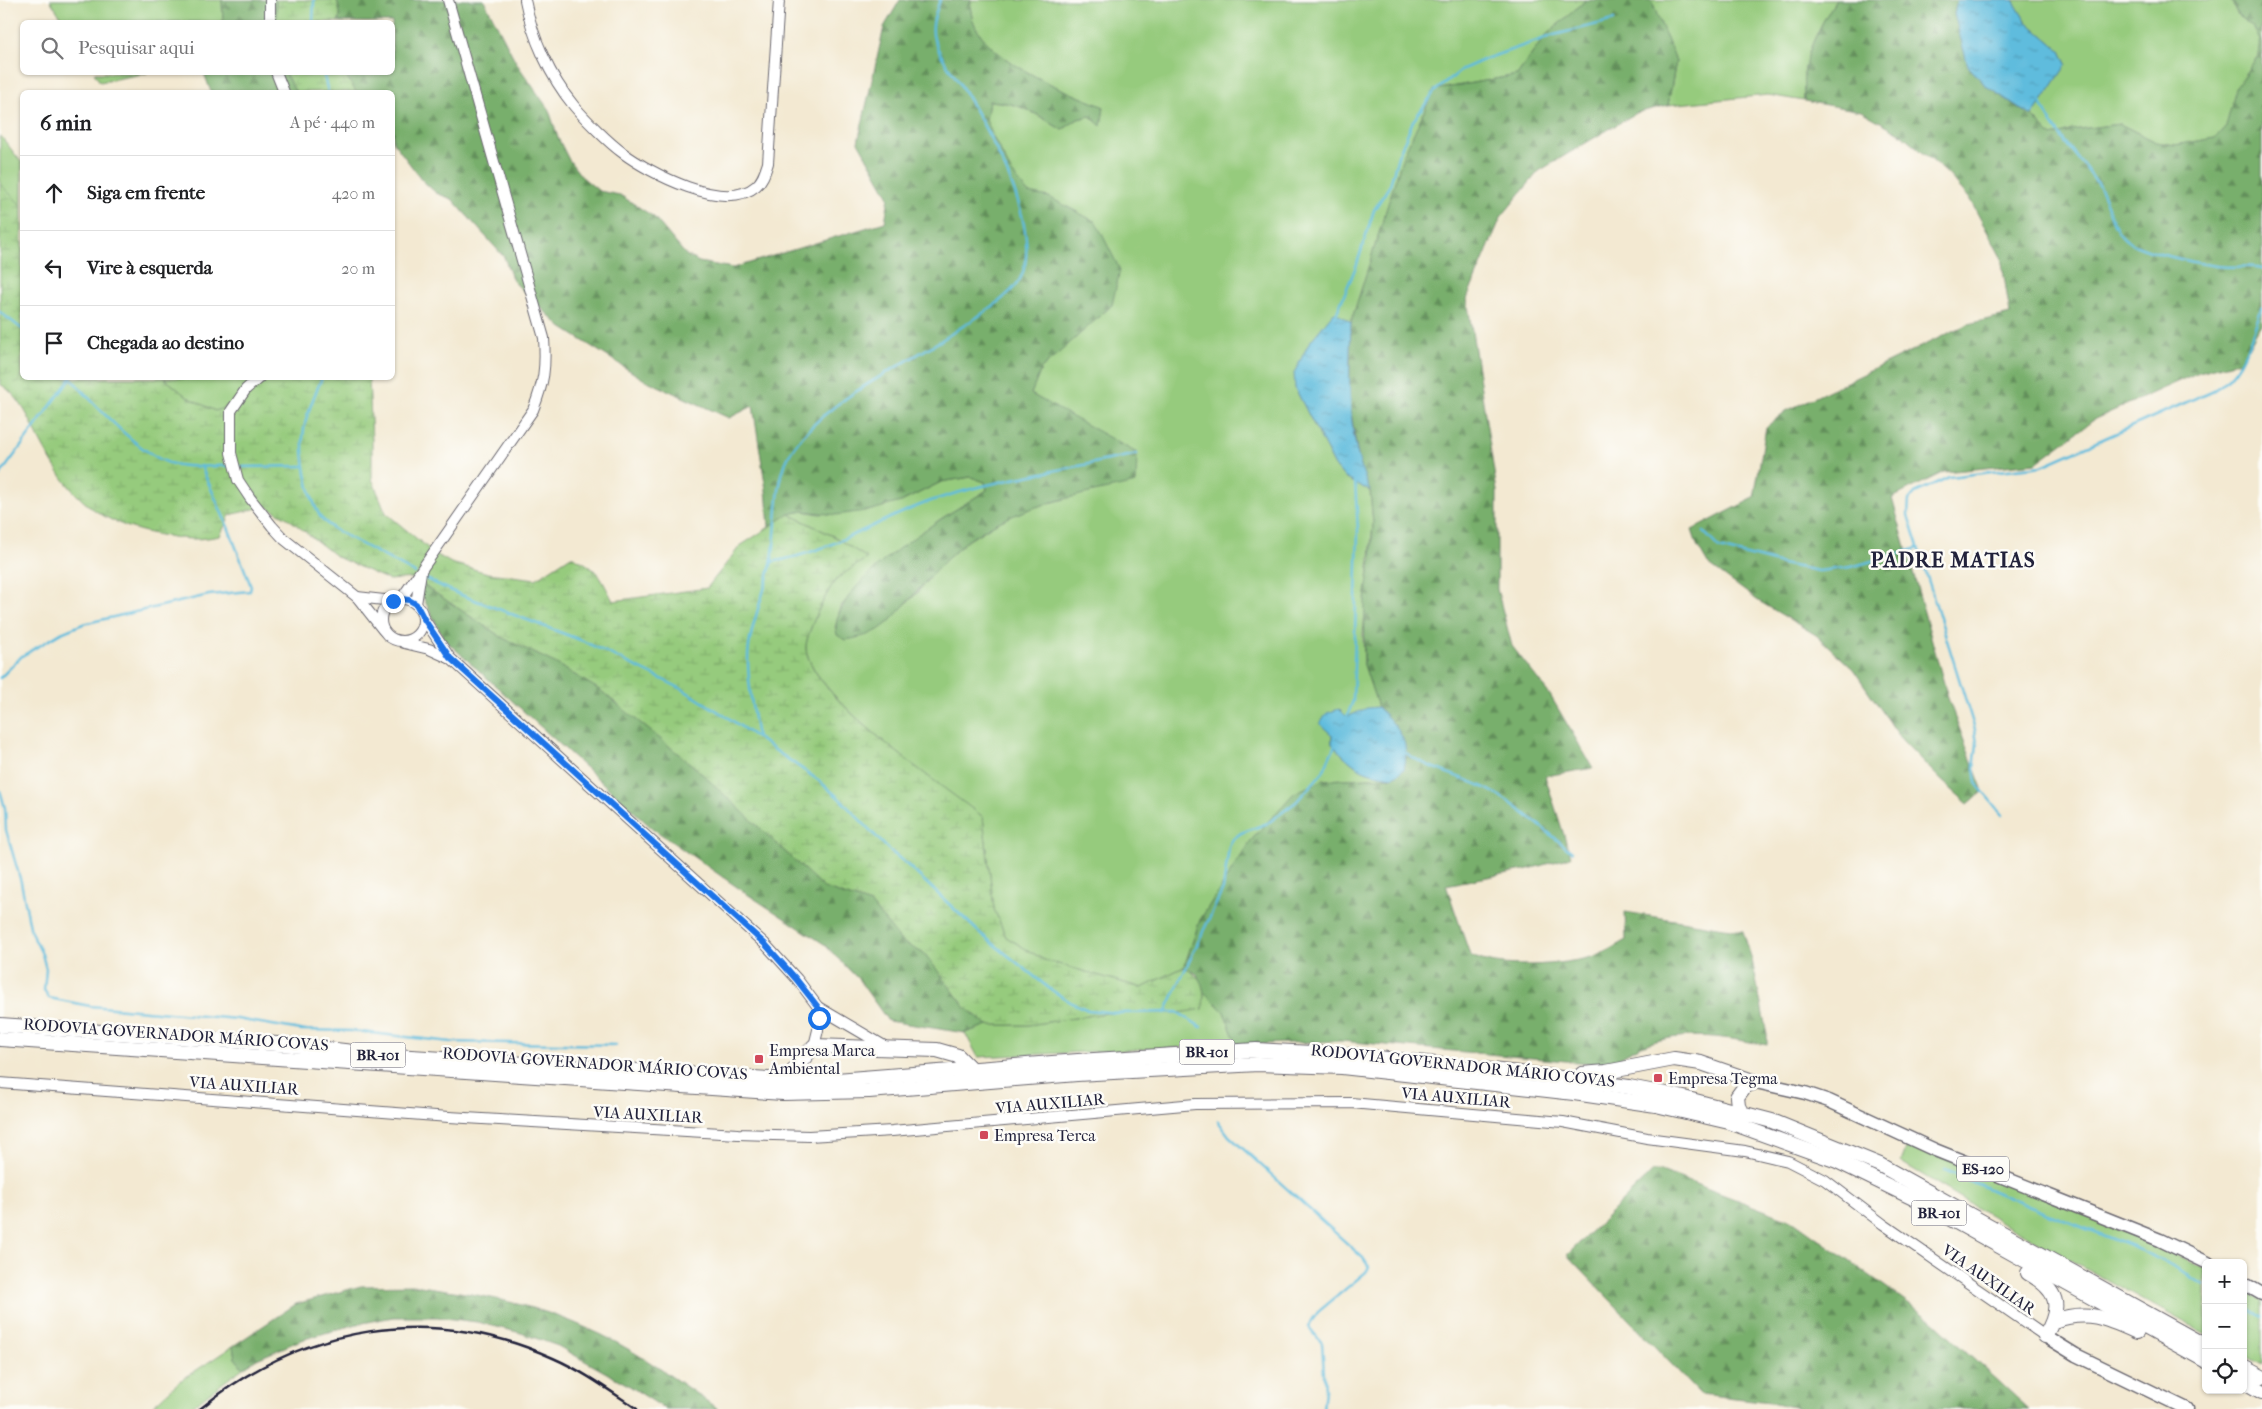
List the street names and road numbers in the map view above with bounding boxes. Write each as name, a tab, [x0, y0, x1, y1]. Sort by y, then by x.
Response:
street label: RODOVIA GOVERNADOR MÁRIO COVAS	[23, 1013, 329, 1055]
street label: RODOVIA GOVERNADOR MÁRIO COVAS	[1310, 1039, 1616, 1091]
road number: BR-101	[1180, 1040, 1234, 1064]
road number: BR-101	[350, 1042, 406, 1068]
street label: RODOVIA GOVERNADOR MÁRIO COVAS	[442, 1042, 748, 1084]
street label: VIA AUXILIAR	[188, 1072, 301, 1099]
street label: VIA AUXILIAR	[1400, 1083, 1513, 1112]
street label: VIA AUXILIAR	[994, 1089, 1107, 1118]
street label: VIA AUXILIAR	[592, 1102, 705, 1127]
road number: ES-120	[1957, 1156, 2009, 1182]
road number: BR-101	[1912, 1200, 1966, 1226]
street label: VIA AUXILIAR	[1938, 1240, 2040, 1319]

